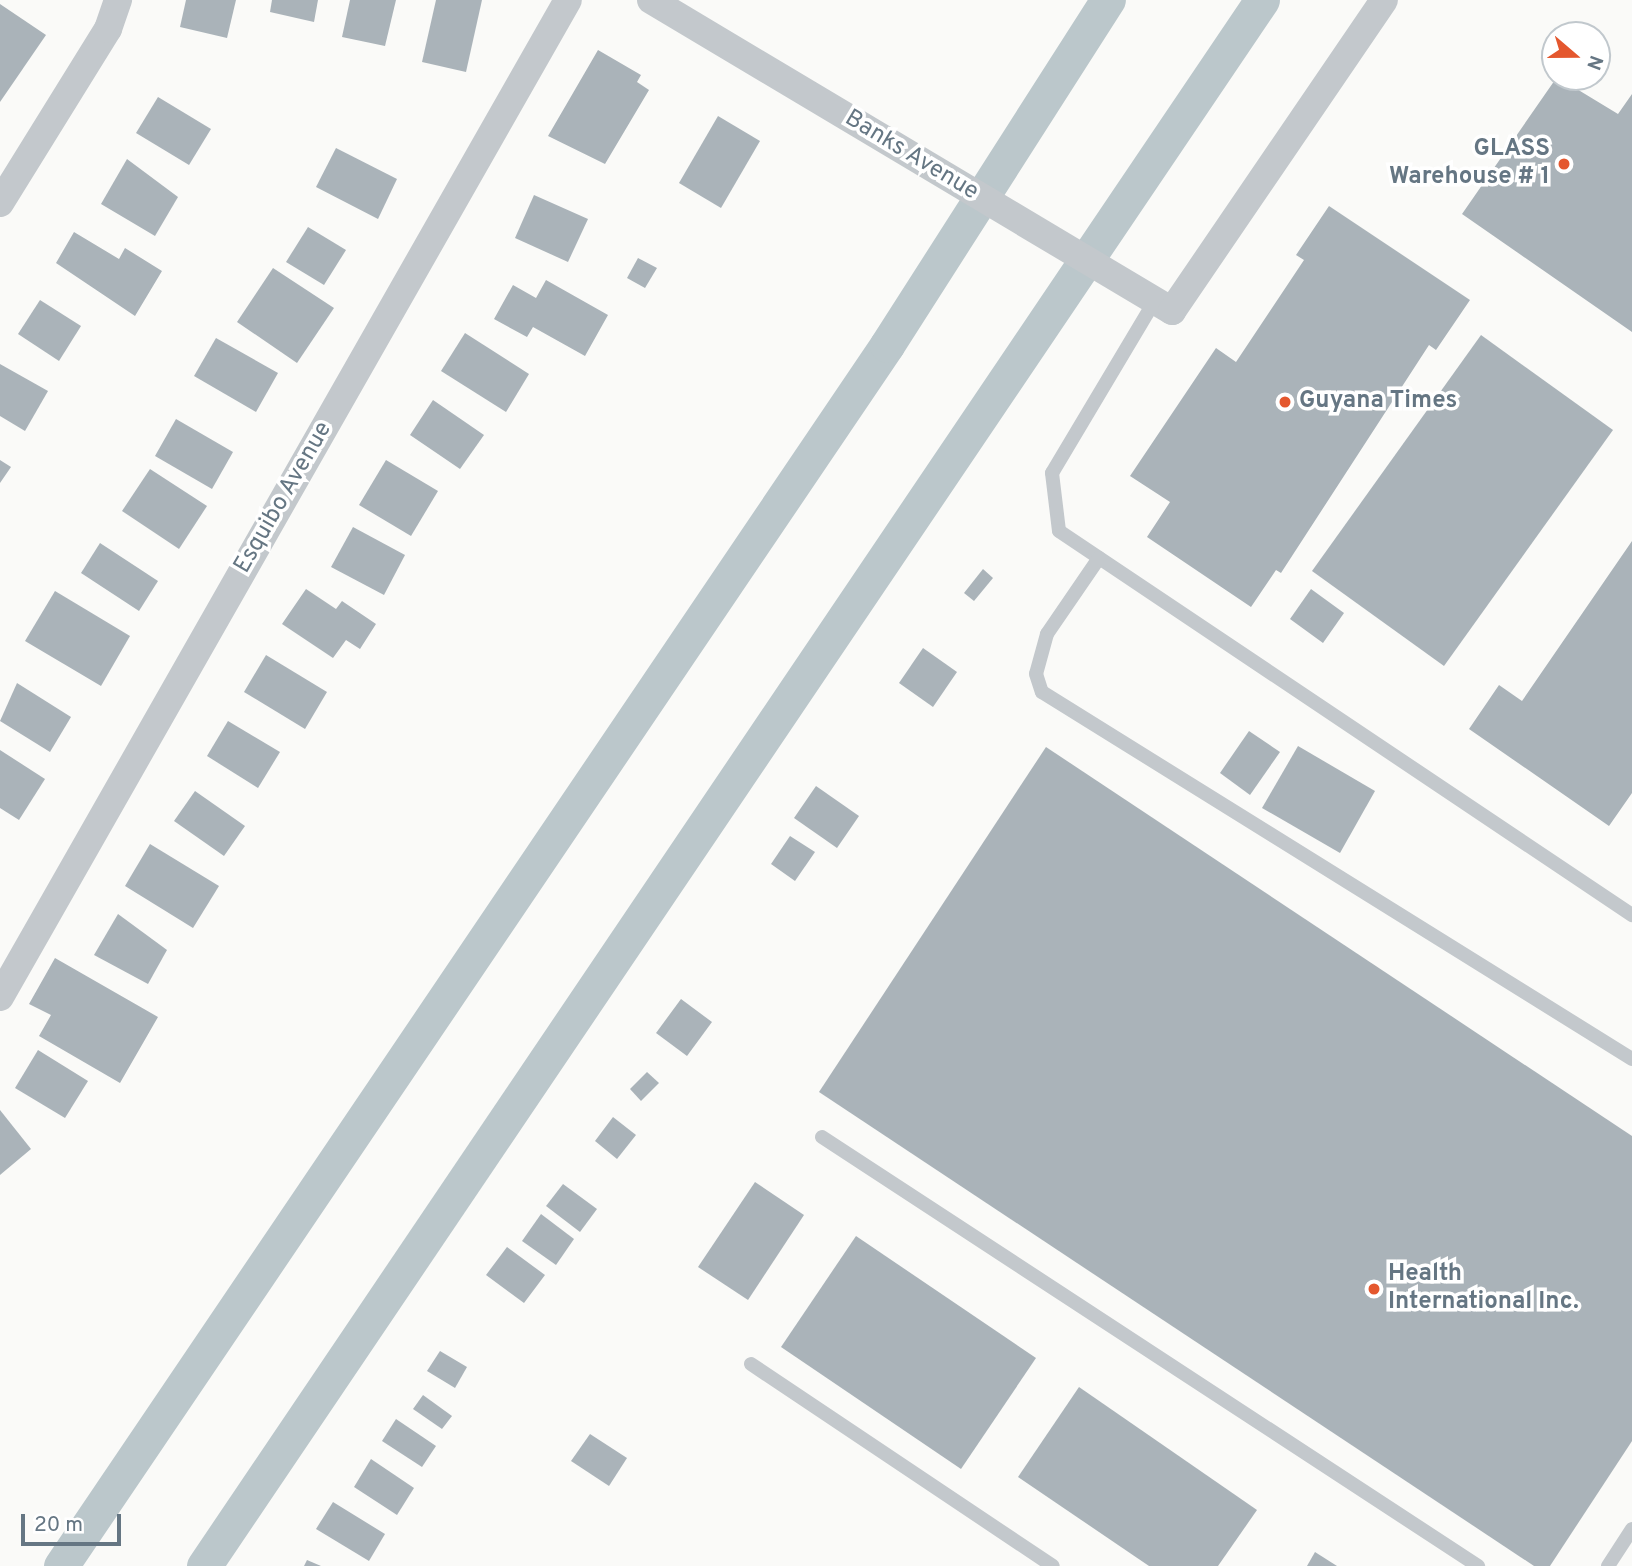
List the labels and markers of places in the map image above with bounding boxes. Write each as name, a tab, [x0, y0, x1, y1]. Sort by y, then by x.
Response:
place label: GLASS Warehouse # 1	[1389, 136, 1550, 192]
marker: GLASS Warehouse # 1	[1556, 156, 1572, 172]
place label: Guyana Times	[1299, 388, 1457, 416]
marker: Guyana Times	[1277, 394, 1293, 410]
place label: Health International Inc.	[1388, 1261, 1579, 1317]
marker: Health International Inc.	[1366, 1281, 1382, 1297]

